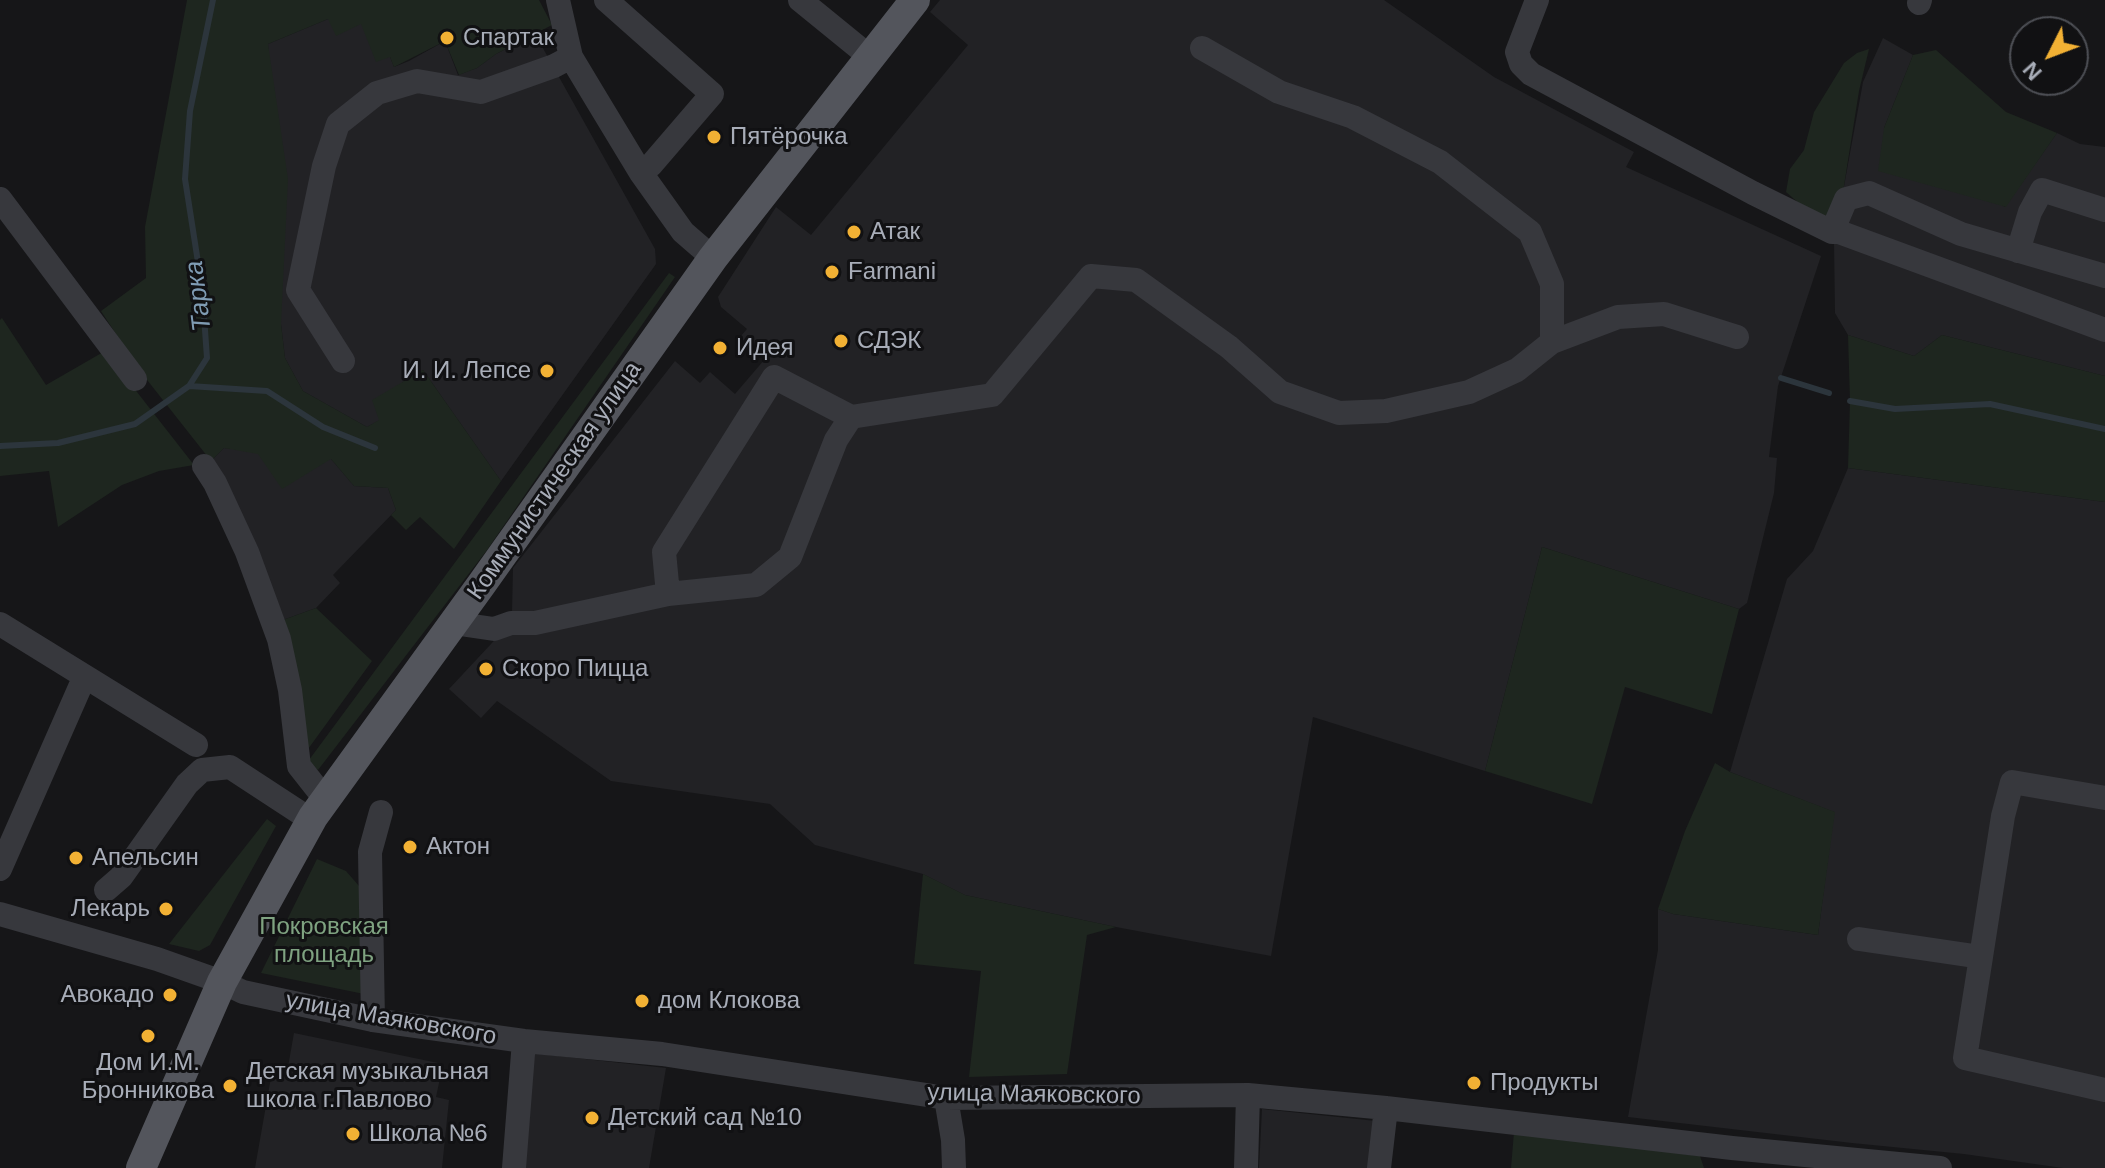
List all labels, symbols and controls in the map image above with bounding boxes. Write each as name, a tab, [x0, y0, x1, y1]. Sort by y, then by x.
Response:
north arrow	[2009, 16, 2089, 96]
place label: Спартак	[463, 24, 554, 52]
marker: Спартак	[438, 29, 456, 47]
text: N	[2018, 57, 2047, 85]
place label: Пятёрочка	[730, 123, 848, 151]
marker: Пятёрочка	[705, 128, 723, 146]
place label: Атак	[870, 218, 920, 246]
marker: Атак	[845, 223, 863, 241]
place label: Farmani	[848, 258, 936, 286]
water label: Тарка	[179, 259, 219, 333]
marker: Farmani	[823, 263, 841, 281]
place label: СДЭК	[857, 327, 921, 355]
marker: СДЭК	[832, 332, 850, 350]
place label: Идея	[736, 334, 794, 362]
marker: Идея	[711, 339, 729, 357]
place label: И. И. Лепсе	[402, 357, 531, 385]
street label: Коммунистическая улица	[462, 357, 648, 605]
marker: И. И. Лепсе	[538, 362, 556, 380]
place label: Скоро Пицца	[502, 655, 648, 683]
marker: Скоро Пицца	[477, 660, 495, 678]
place label: Актон	[426, 833, 490, 861]
marker: Актон	[401, 838, 419, 856]
place label: Апельсин	[92, 844, 199, 872]
marker: Апельсин	[67, 849, 85, 867]
place label: Лекарь	[71, 895, 150, 923]
marker: Лекарь	[157, 900, 175, 918]
park label: Покровская площадь	[259, 913, 389, 969]
place label: Авокадо	[60, 981, 154, 1009]
marker: Авокадо	[161, 986, 179, 1004]
street label: улица Маяковского	[283, 986, 499, 1052]
place label: дом Клокова	[658, 987, 800, 1015]
marker: дом Клокова	[633, 992, 651, 1010]
marker: Дом И.М. Бронникова	[139, 1027, 157, 1045]
place label: Дом И.М. Бронникова	[82, 1049, 214, 1105]
place label: Детская музыкальная школа г.Павлово	[246, 1058, 489, 1114]
place label: Продукты	[1490, 1069, 1598, 1097]
marker: Продукты	[1465, 1074, 1483, 1092]
marker: Детская музыкальная школа г.Павлово	[221, 1077, 239, 1095]
street label: улица Маяковского	[927, 1079, 1141, 1111]
place label: Детский сад №10	[608, 1104, 802, 1132]
marker: Детский сад №10	[583, 1109, 601, 1127]
place label: Школа №6	[369, 1120, 488, 1148]
marker: Школа №6	[344, 1125, 362, 1143]

